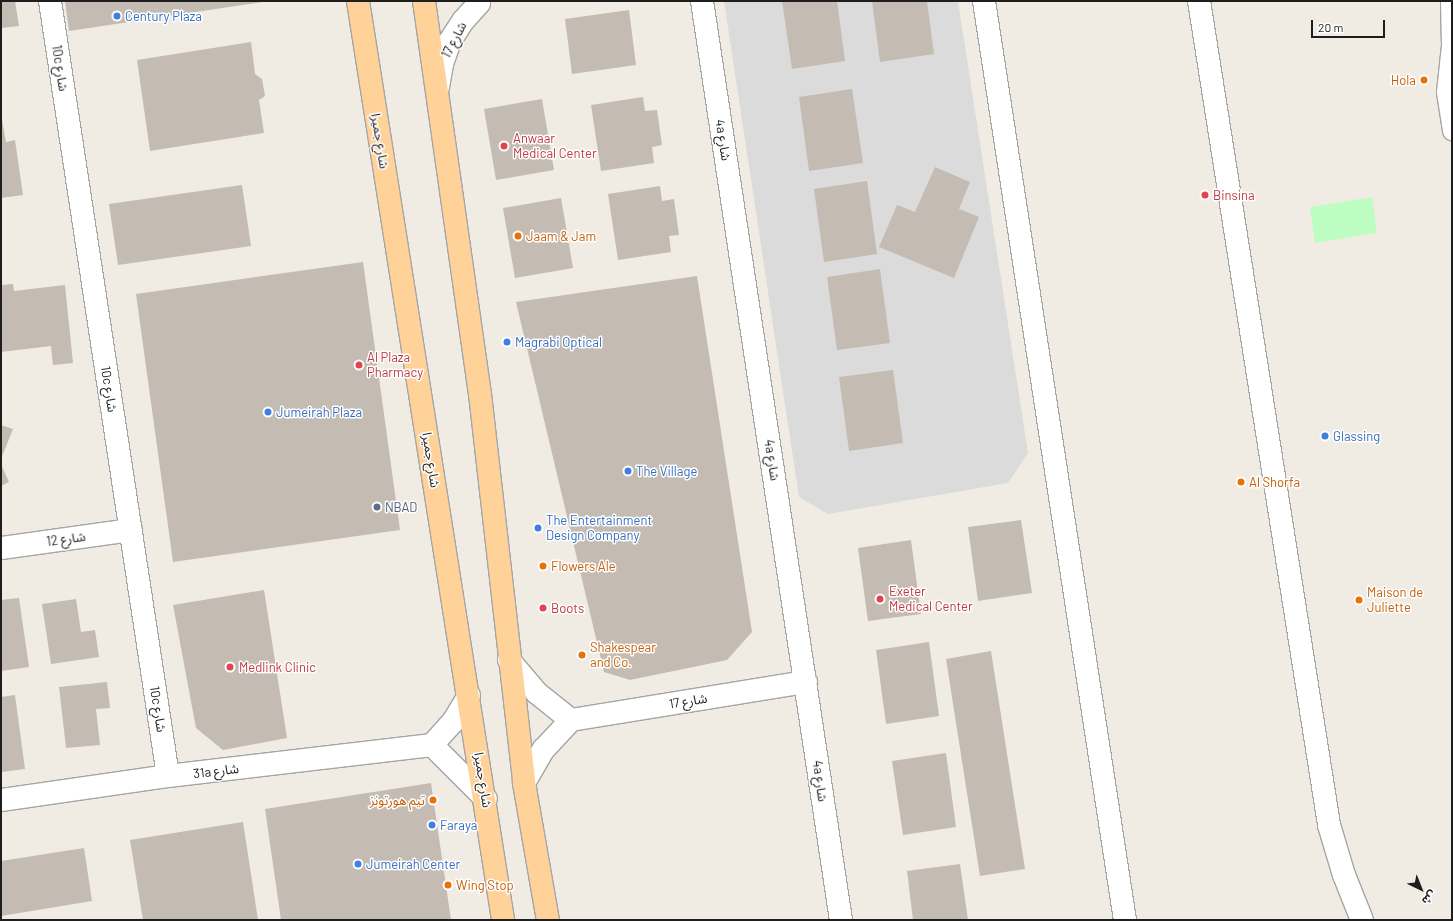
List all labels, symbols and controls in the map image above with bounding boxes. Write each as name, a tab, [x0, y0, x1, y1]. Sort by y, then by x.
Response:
place label: Century Plaza	[125, 8, 202, 24]
marker: Century Plaza	[112, 11, 122, 21]
scale bar	[1313, 12, 1387, 38]
street label: شارع 17	[438, 19, 470, 61]
text: 20 m	[1318, 20, 1344, 34]
street label: 10c شارع	[49, 44, 71, 92]
place label: Hola	[1391, 72, 1416, 88]
marker: Hola	[1419, 75, 1429, 85]
street label: شارع جميرا	[368, 112, 392, 170]
street label: 4a شارع	[712, 118, 734, 162]
place label: Anwaar Medical Center	[513, 131, 597, 162]
marker: Anwaar Medical Center	[498, 140, 510, 152]
place label: Binsina	[1213, 187, 1255, 203]
marker: Binsina	[1200, 190, 1210, 200]
place label: Jaam & Jam	[526, 228, 596, 244]
marker: Jaam & Jam	[513, 231, 523, 241]
place label: Magrabi Optical	[515, 334, 602, 350]
marker: Magrabi Optical	[502, 337, 512, 347]
place label: Al Plaza Pharmacy	[367, 350, 423, 381]
marker: Al Plaza Pharmacy	[354, 360, 364, 370]
street label: 10c شارع	[98, 365, 120, 413]
place label: Jumeirah Plaza	[276, 404, 362, 420]
marker: Jumeirah Plaza	[263, 407, 273, 417]
place label: Glassing	[1333, 428, 1380, 444]
street label: شارع جميرا	[419, 431, 443, 489]
marker: Glassing	[1320, 431, 1330, 441]
street label: 4a شارع	[761, 438, 783, 482]
place label: The Village	[636, 463, 697, 479]
marker: The Village	[623, 466, 633, 476]
place label: Al Shorfa	[1249, 474, 1300, 490]
marker: Al Shorfa	[1236, 477, 1246, 487]
place label: NBAD	[385, 499, 417, 515]
marker: NBAD	[372, 502, 382, 512]
place label: The Entertainment Design Company	[546, 513, 652, 544]
marker: The Entertainment Design Company	[533, 523, 543, 533]
street label: شارع 12	[45, 529, 87, 549]
place label: Flowers Ale	[551, 558, 616, 574]
marker: Flowers Ale	[538, 561, 548, 571]
place label: Exeter Medical Center	[889, 584, 973, 615]
place label: Maison de Juliette	[1367, 585, 1423, 616]
marker: Exeter Medical Center	[874, 593, 886, 605]
marker: Maison de Juliette	[1354, 595, 1364, 605]
place label: Boots	[551, 600, 584, 616]
marker: Boots	[538, 603, 548, 613]
place label: Shakespear and Co.	[590, 640, 656, 671]
marker: Shakespear and Co.	[577, 650, 587, 660]
place label: Medlink Clinic	[239, 659, 316, 675]
marker: Medlink Clinic	[224, 661, 236, 673]
street label: 10c شارع	[147, 685, 169, 733]
street label: شارع 17	[668, 690, 708, 712]
street label: شارع جميرا	[471, 751, 495, 809]
street label: 4a شارع	[809, 759, 831, 803]
street label: 31a شارع	[192, 760, 240, 782]
place label: تيم هورتونز	[370, 792, 425, 808]
marker: تيم هورتونز	[428, 795, 438, 805]
place label: Faraya	[440, 817, 477, 833]
marker: Faraya	[427, 820, 437, 830]
place label: Jumeirah Center	[366, 856, 460, 872]
marker: Jumeirah Center	[353, 859, 363, 869]
north arrow	[1401, 869, 1441, 909]
place label: Wing Stop	[456, 877, 514, 893]
marker: Wing Stop	[443, 880, 453, 890]
text: ش	[1420, 888, 1439, 908]

